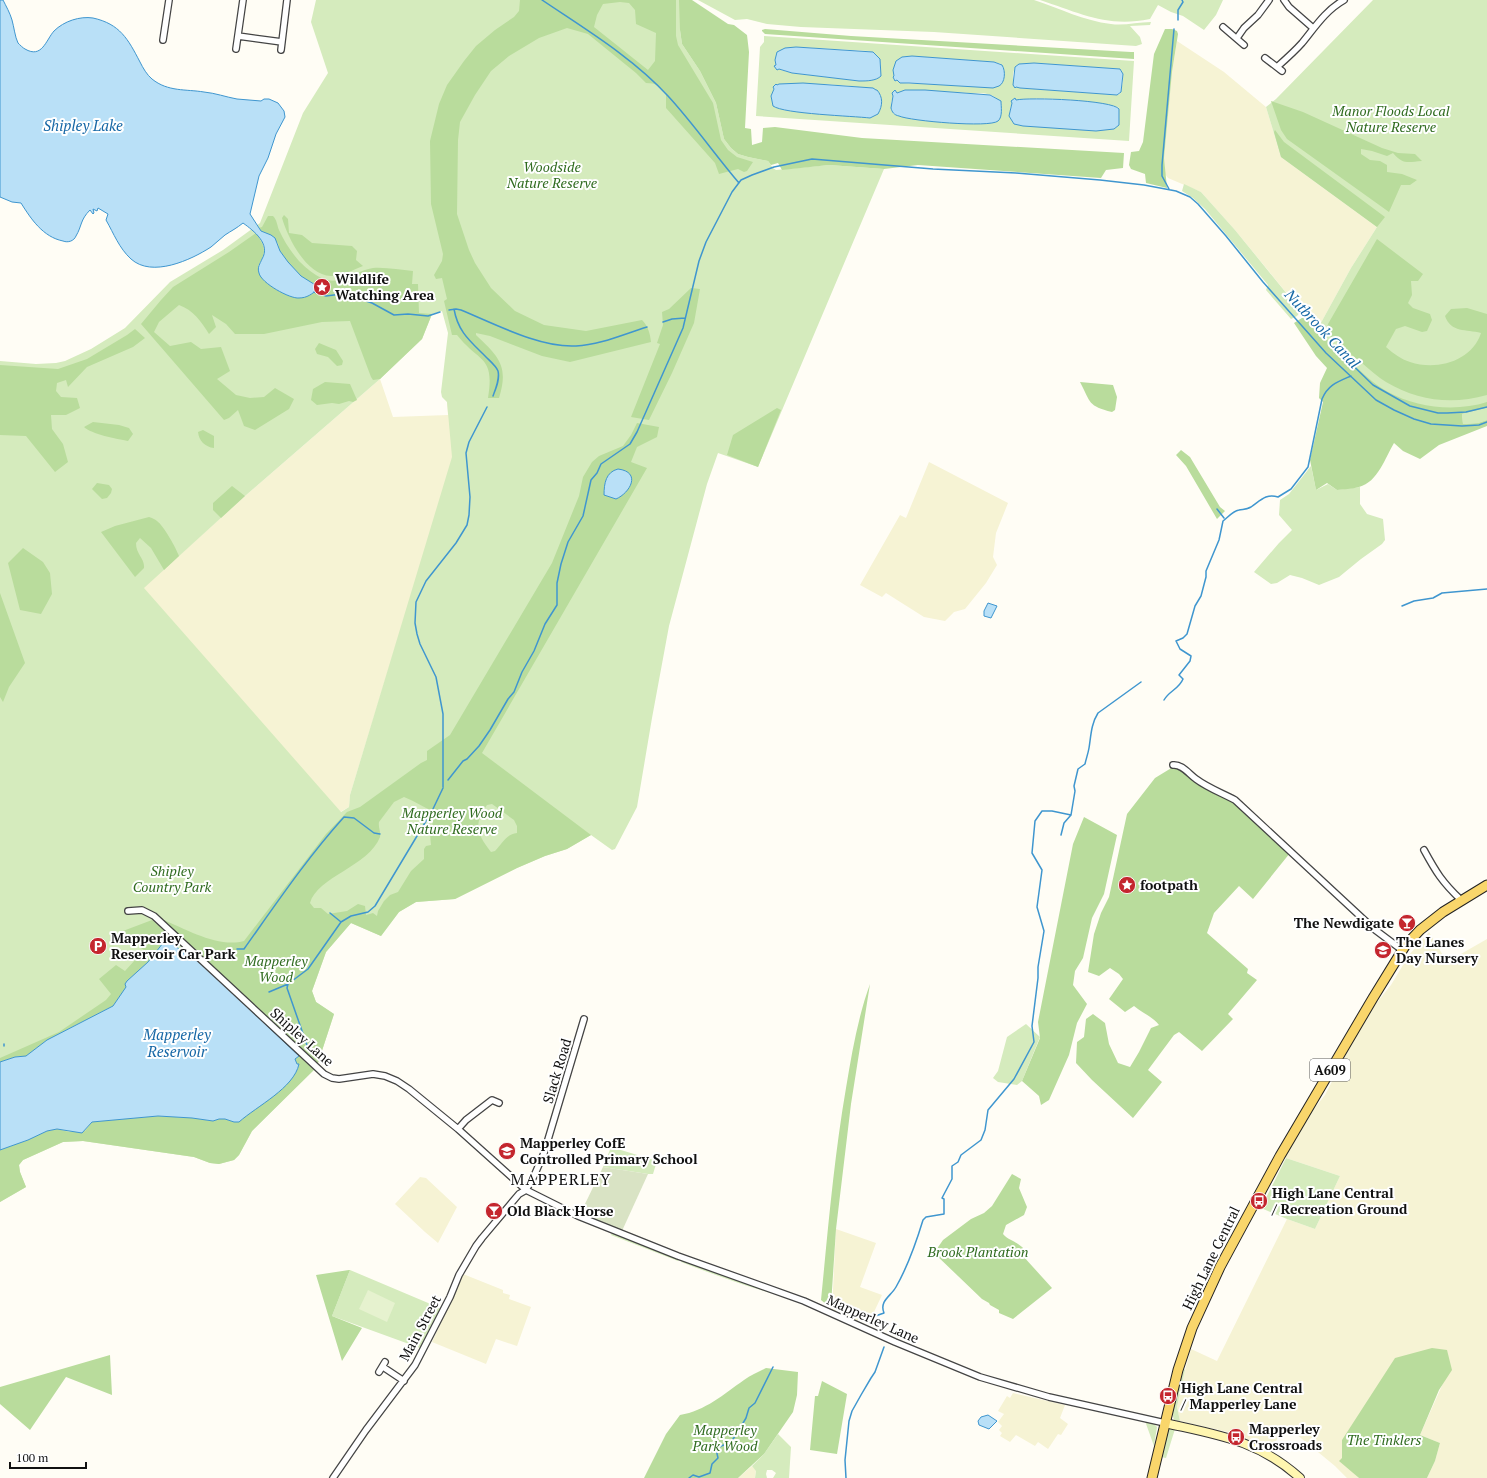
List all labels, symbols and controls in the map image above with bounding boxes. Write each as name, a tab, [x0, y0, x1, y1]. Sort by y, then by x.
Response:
park label: Manor Floods Local Nature Reserve	[1331, 101, 1450, 136]
water label: Shipley Lake	[43, 115, 123, 135]
park label: Woodside Nature Reserve	[506, 157, 598, 192]
place label: Wildlife Watching Area	[335, 269, 435, 304]
place icon: Wildlife Watching Area	[312, 277, 332, 297]
water label: Nutbrook Canal	[1280, 284, 1365, 373]
park label: Mapperley Wood Nature Reserve	[401, 803, 503, 838]
park label: Shipley Country Park	[133, 861, 212, 896]
place icon: footpath	[1117, 875, 1137, 895]
place label: footpath	[1140, 875, 1198, 894]
place label: The Newdigate	[1294, 913, 1394, 932]
bar icon: The Newdigate	[1397, 913, 1417, 933]
place label: Mapperley Reservoir Car Park	[111, 928, 237, 963]
place label: The Lanes Day Nursery	[1396, 932, 1479, 967]
parking icon: Mapperley Reservoir Car Park	[88, 936, 108, 956]
school or university icon: The Lanes Day Nursery	[1373, 940, 1393, 960]
park label: Mapperley Wood	[243, 951, 308, 986]
street label: Shipley Lane	[266, 1003, 338, 1070]
water label: Mapperley Reservoir	[142, 1024, 212, 1061]
street label: Slack Road	[538, 1036, 575, 1106]
road number: A609	[1310, 1059, 1350, 1081]
place label: Mapperley CofE Controlled Primary School	[520, 1133, 698, 1168]
school or university icon: Mapperley CofE Controlled Primary School	[497, 1141, 517, 1161]
district label: MAPPERLEY	[511, 1168, 611, 1190]
place label: High Lane Central / Recreation Ground	[1271, 1183, 1408, 1218]
bus stop icon: High Lane Central / Recreation Ground	[1249, 1191, 1269, 1211]
bar icon: Old Black Horse	[484, 1201, 504, 1221]
place label: Old Black Horse	[507, 1201, 614, 1220]
street label: High Lane Central	[1177, 1203, 1244, 1313]
park label: Brook Plantation	[926, 1242, 1029, 1261]
street label: Mapperley Lane	[824, 1290, 922, 1347]
street label: Main Street	[394, 1291, 445, 1364]
place label: High Lane Central / Mapperley Lane	[1180, 1378, 1303, 1413]
bus stop icon: High Lane Central / Mapperley Lane	[1158, 1386, 1178, 1406]
place label: Mapperley Crossroads	[1249, 1419, 1322, 1454]
park label: Mapperley Park Wood	[691, 1420, 758, 1455]
bus stop icon: Mapperley Crossroads	[1226, 1427, 1246, 1447]
park label: The Tinklers	[1347, 1430, 1421, 1449]
scale bar	[10, 1444, 86, 1470]
text: 100 m	[16, 1450, 49, 1465]

